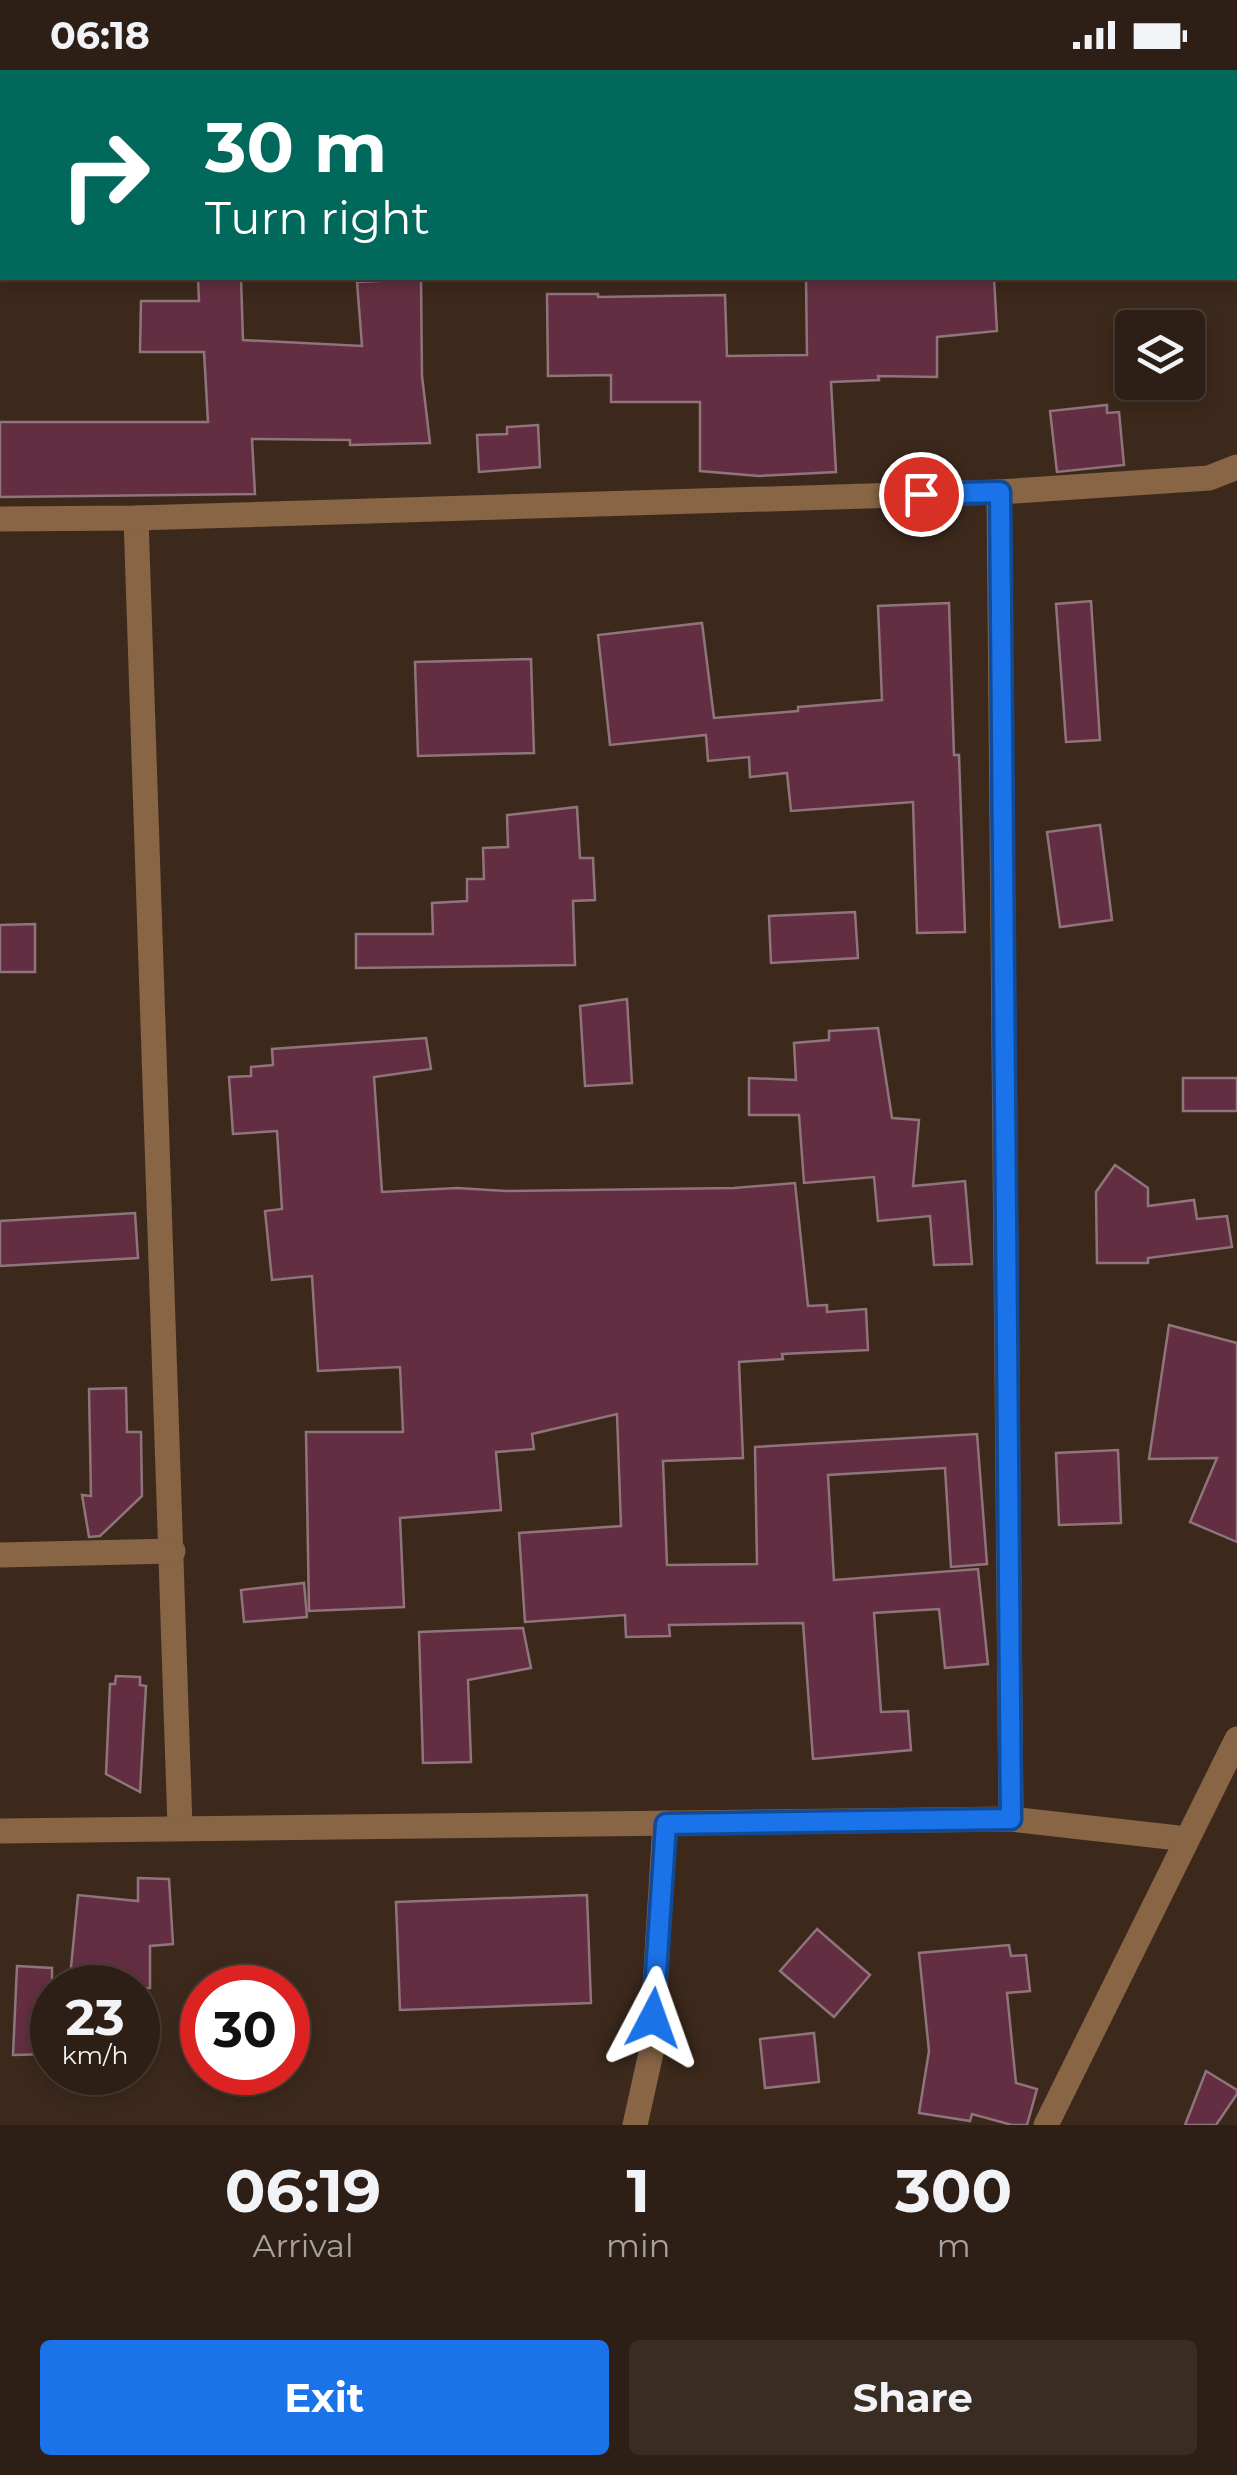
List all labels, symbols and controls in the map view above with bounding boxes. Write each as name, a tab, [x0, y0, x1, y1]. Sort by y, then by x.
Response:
text: 06:18	[50, 12, 150, 59]
text: 30 m	[205, 104, 387, 190]
icon: right	[40, 110, 170, 240]
text: Turn right	[205, 190, 430, 245]
map controls	[1115, 310, 1205, 400]
button: layers	[1115, 310, 1205, 400]
pin	[879, 452, 964, 537]
icon: arrive	[894, 467, 949, 522]
speed limit sign: 30	[180, 1965, 310, 2095]
position arrow	[601, 1966, 705, 2070]
text: 23	[65, 1987, 125, 2048]
text: km/h	[62, 2040, 128, 2070]
text: 06:19	[225, 2154, 381, 2227]
text: 1	[626, 2154, 650, 2227]
text: 300	[895, 2154, 1012, 2227]
text: Arrival	[253, 2226, 354, 2265]
text: min	[606, 2226, 670, 2265]
text: m	[937, 2226, 971, 2265]
button: Exit	[40, 2340, 609, 2455]
button: Share	[629, 2340, 1197, 2455]

